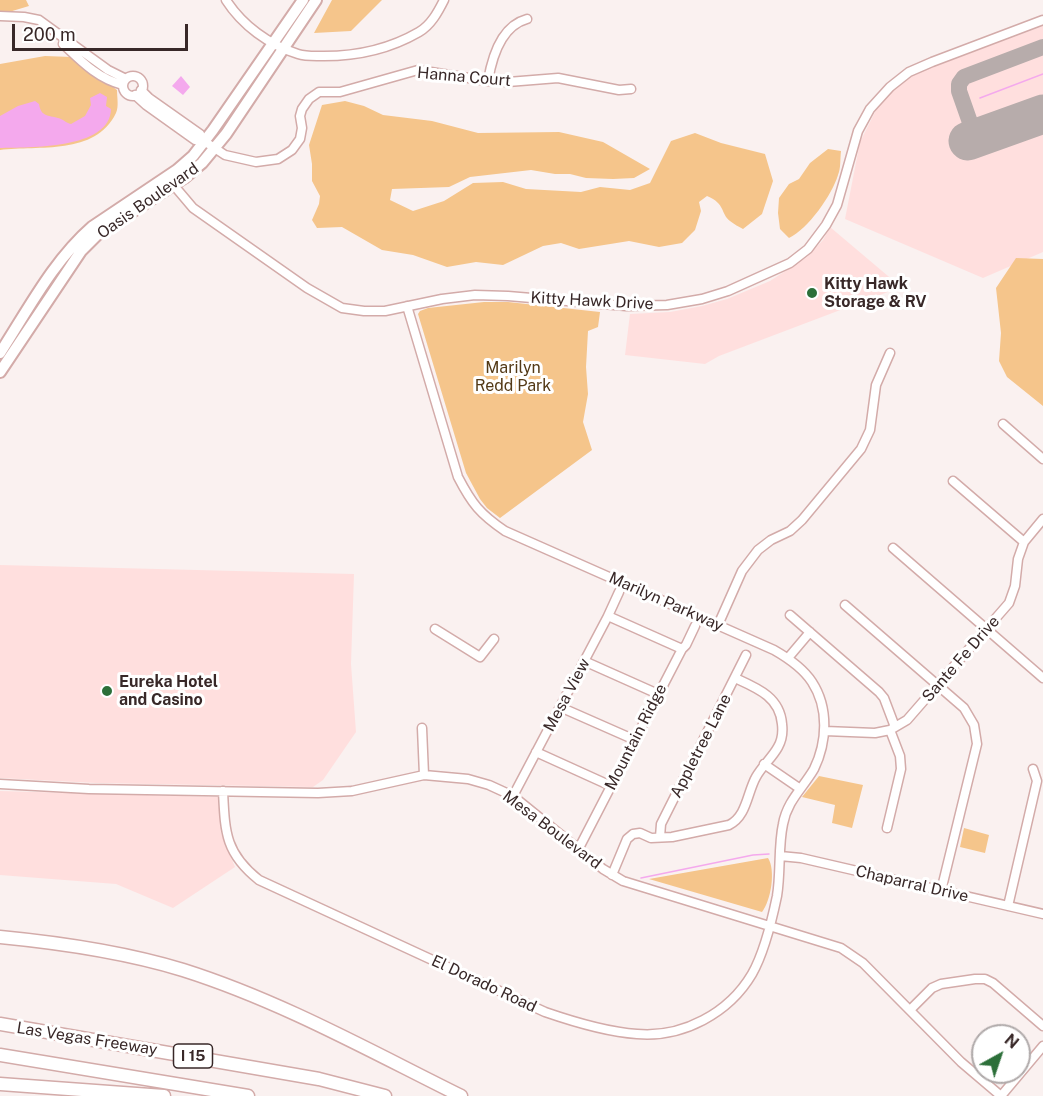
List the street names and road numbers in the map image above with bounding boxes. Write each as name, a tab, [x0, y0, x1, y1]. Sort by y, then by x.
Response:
street label: Hanna Court	[416, 63, 512, 91]
street label: Oasis Boulevard	[94, 159, 202, 243]
street label: Kitty Hawk Drive	[530, 288, 654, 314]
street label: Marilyn Parkway	[606, 568, 726, 636]
street label: Sante Fe Drive	[918, 612, 1004, 706]
street label: Mesa View	[540, 655, 594, 735]
street label: Mountain Ridge	[601, 681, 671, 793]
street label: Appletree Lane	[667, 691, 735, 801]
street label: Mesa Boulevard	[499, 787, 605, 873]
street label: Chaparral Drive	[854, 862, 970, 906]
street label: El Dorado Road	[428, 951, 540, 1017]
street label: Las Vegas Freeway	[15, 1018, 159, 1060]
road number: I 15	[174, 1044, 212, 1068]

